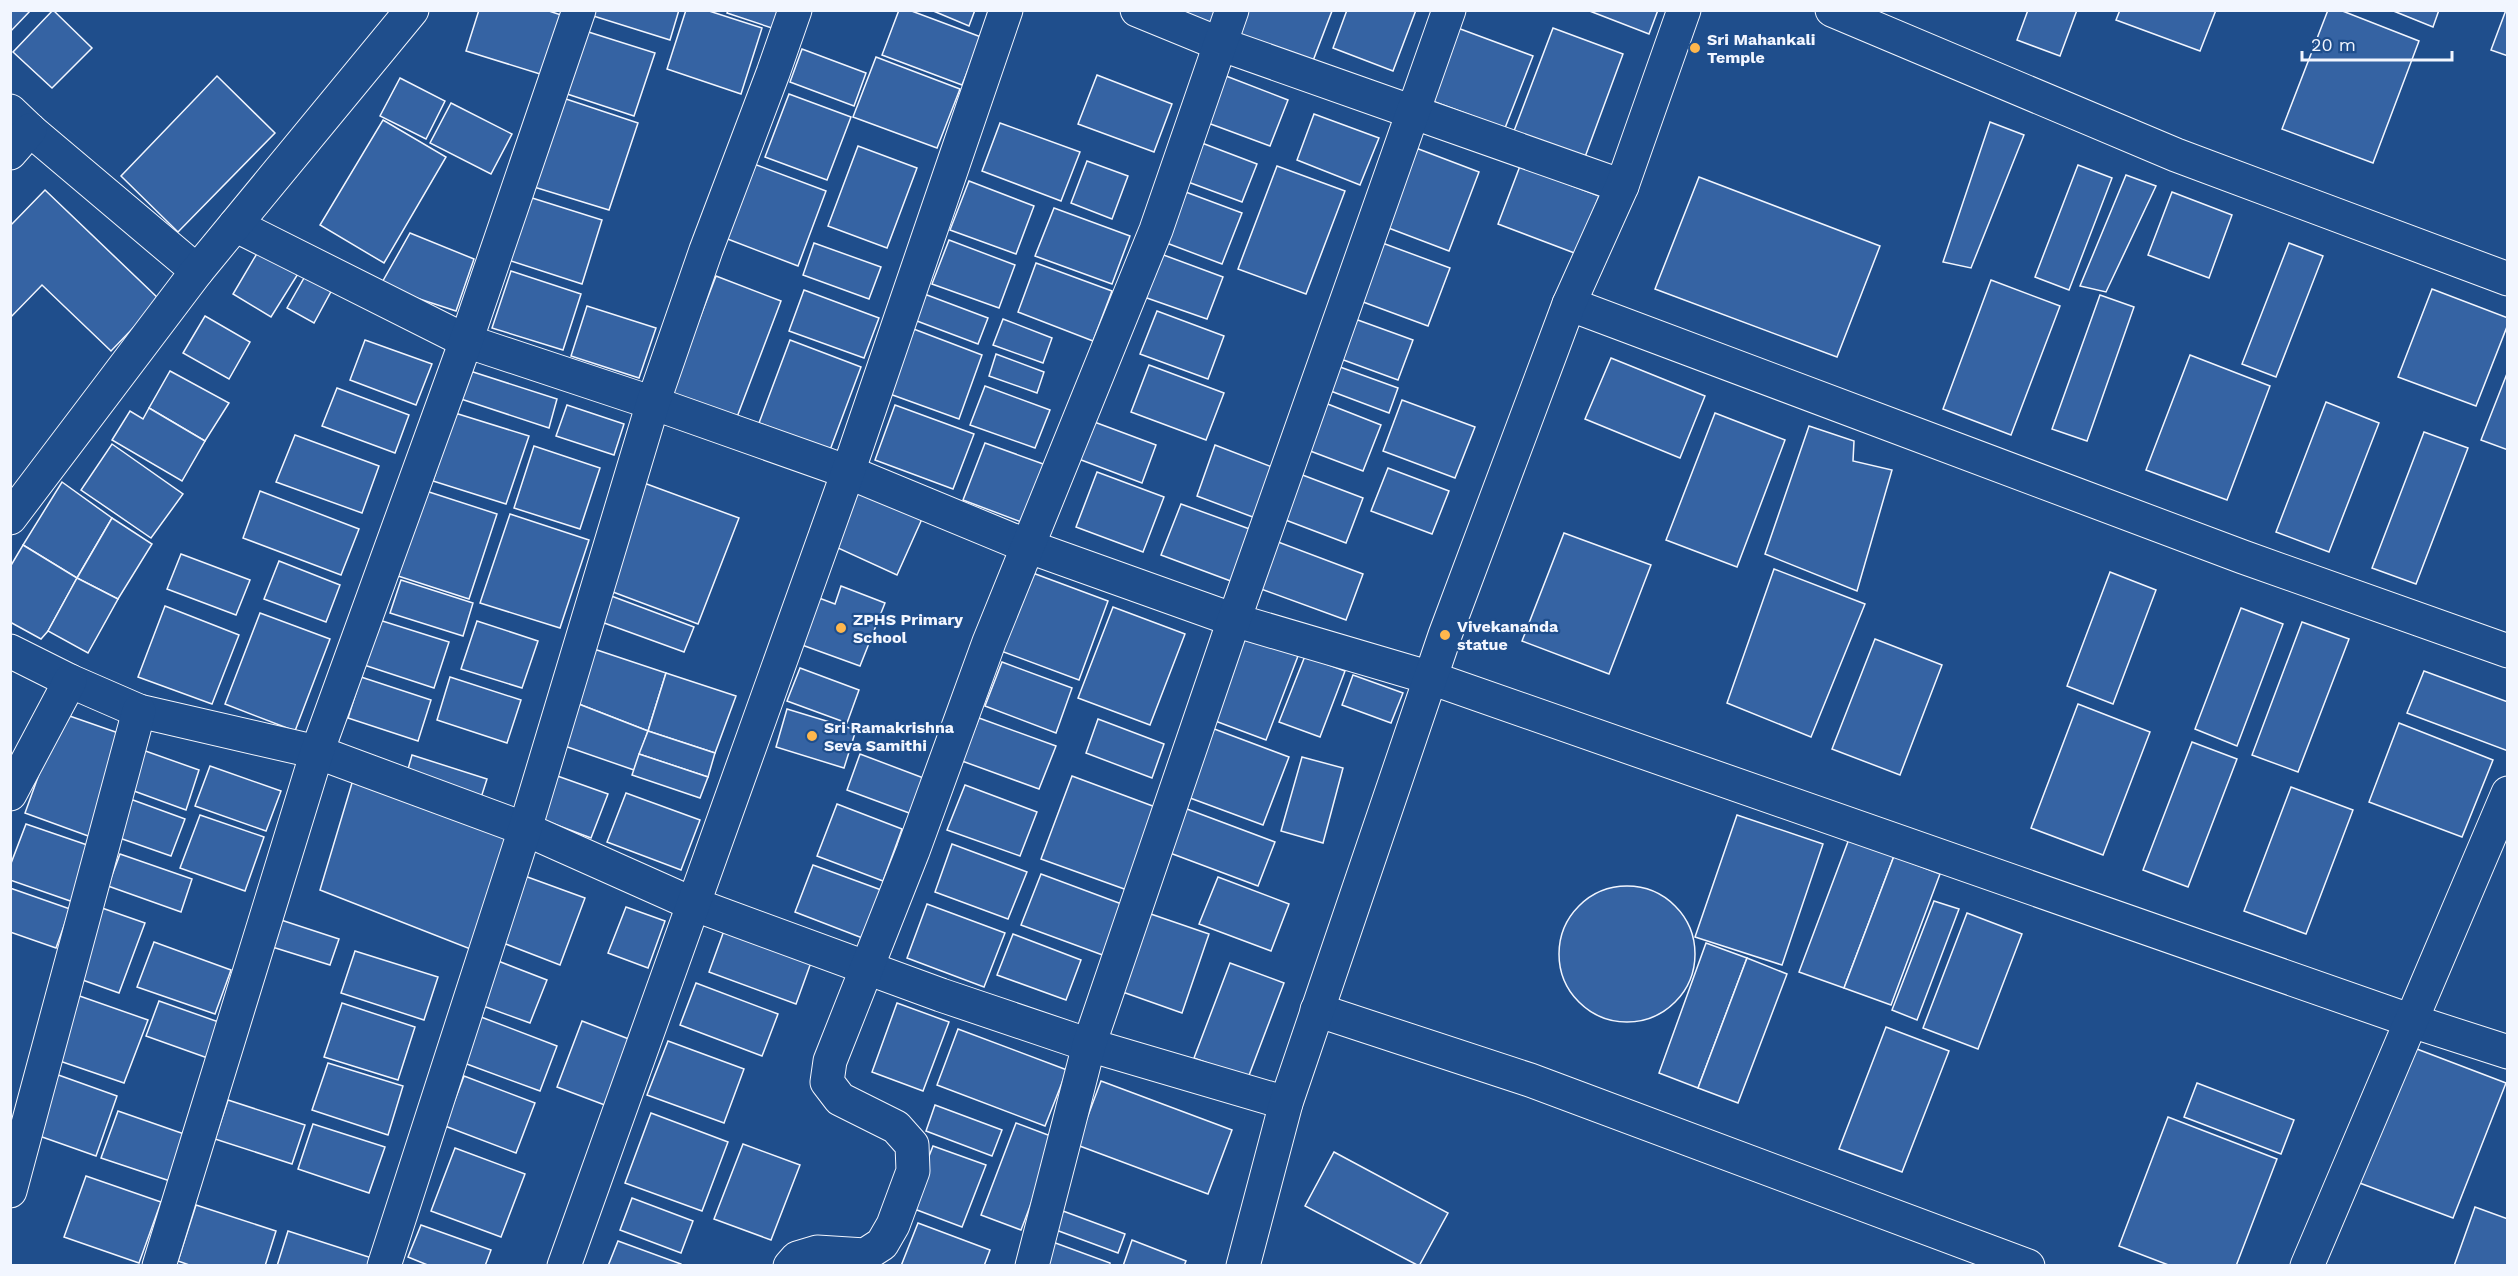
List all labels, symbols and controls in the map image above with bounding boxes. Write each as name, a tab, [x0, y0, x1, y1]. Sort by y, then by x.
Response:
scale bar	[2302, 24, 2452, 62]
place label: Sri Mahankali Temple	[1707, 30, 1815, 67]
text: 20 m	[2311, 34, 2356, 55]
marker: Sri Mahankali Temple	[1688, 41, 1702, 55]
place label: ZPHS Primary School	[853, 610, 964, 647]
place label: Vivekananda statue	[1457, 617, 1559, 654]
marker: ZPHS Primary School	[834, 621, 848, 635]
marker: Vivekananda statue	[1438, 628, 1452, 642]
place label: Sri Ramakrishna Seva Samithi	[824, 718, 955, 755]
marker: Sri Ramakrishna Seva Samithi	[805, 729, 819, 743]

